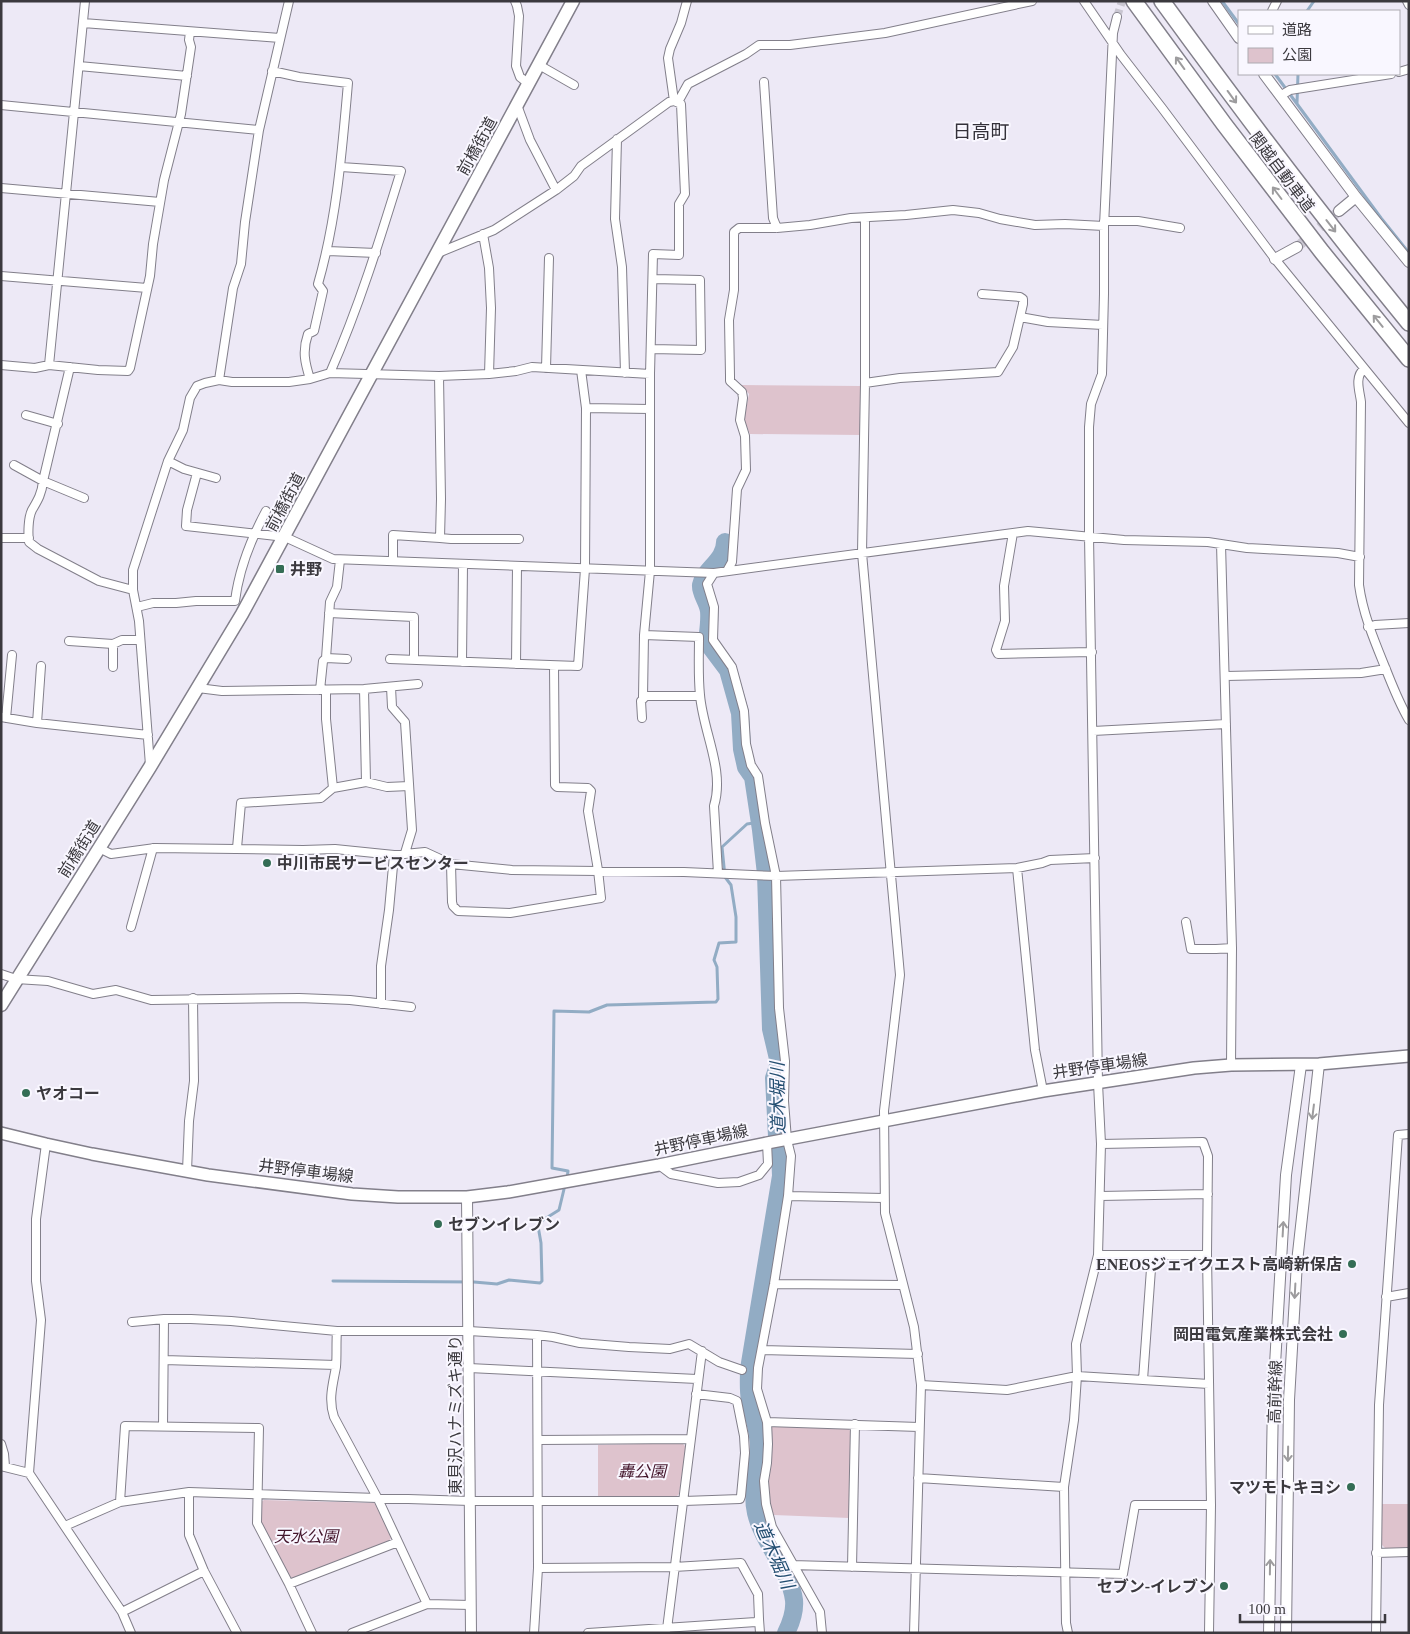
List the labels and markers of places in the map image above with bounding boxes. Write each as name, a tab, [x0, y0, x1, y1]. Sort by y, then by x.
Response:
place label: 井野	[290, 560, 322, 578]
marker: 井野	[274, 563, 286, 575]
place label: 中川市民サービスセンター	[277, 855, 469, 872]
marker: 中川市民サービスセンター	[261, 857, 273, 869]
place label: ヤオコー	[36, 1085, 100, 1102]
marker: ヤオコー	[20, 1087, 32, 1099]
place label: セブンイレブン	[448, 1216, 560, 1233]
marker: セブンイレブン	[432, 1218, 444, 1230]
place label: ENEOSジェイクエスト高崎新保店	[1096, 1256, 1342, 1273]
marker: ENEOSジェイクエスト高崎新保店	[1346, 1258, 1358, 1270]
place label: 岡田電気産業株式会社	[1173, 1325, 1333, 1343]
marker: 岡田電気産業株式会社	[1337, 1328, 1349, 1340]
place label: マツモトキヨシ	[1229, 1479, 1341, 1496]
marker: マツモトキヨシ	[1345, 1481, 1357, 1493]
place label: セブン-イレブン	[1097, 1578, 1214, 1595]
marker: セブン-イレブン	[1218, 1580, 1230, 1592]

